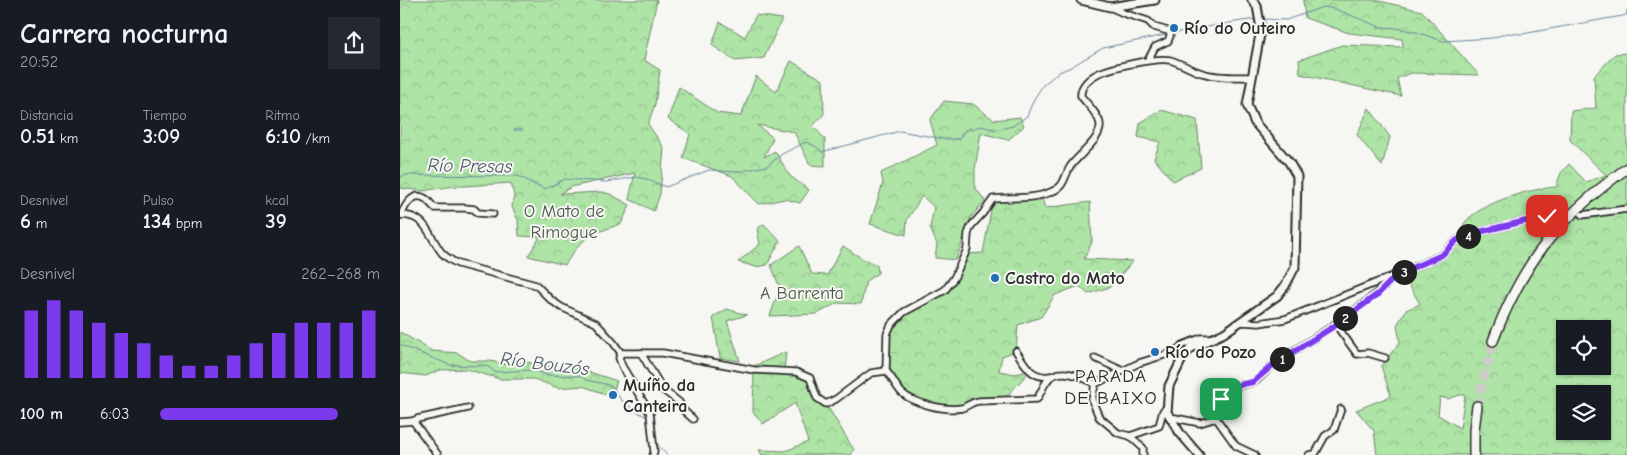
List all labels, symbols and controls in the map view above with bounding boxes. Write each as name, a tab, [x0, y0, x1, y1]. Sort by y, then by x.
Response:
button: share	[328, 17, 380, 69]
text: Carrera nocturna	[20, 18, 228, 50]
place label: Río do Outeiro	[1184, 18, 1296, 39]
marker: Río do Outeiro	[1168, 22, 1180, 34]
text: 20:52	[20, 53, 58, 71]
text: Distancia	[20, 107, 74, 124]
text: Tiempo	[143, 107, 187, 124]
text: Ritmo	[265, 107, 300, 124]
text: 0.51	[20, 124, 55, 148]
text: 3:09	[143, 124, 180, 148]
text: 6:10	[265, 124, 301, 148]
text: km	[55, 130, 78, 147]
text: /km	[301, 130, 330, 147]
water label: Río Presas	[427, 154, 513, 178]
text: Desnivel	[20, 192, 68, 209]
text: Pulso	[143, 192, 174, 209]
text: kcal	[265, 192, 289, 209]
pin	[1526, 195, 1568, 237]
park label: O Mato de Rimogue	[524, 201, 604, 243]
icon: check	[1533, 202, 1561, 230]
text: 6	[20, 209, 31, 233]
text: 134	[143, 209, 171, 233]
text: 39	[265, 209, 287, 233]
text: m	[31, 215, 47, 232]
text: bpm	[171, 215, 202, 232]
pin: 4	[1456, 224, 1480, 248]
text: 4	[1465, 228, 1472, 245]
pin: 3	[1392, 260, 1416, 284]
text: 3	[1401, 264, 1408, 281]
text: Desnivel	[20, 265, 75, 283]
text: 262–268 m	[301, 265, 380, 283]
place label: Castro do Mato	[1005, 268, 1125, 289]
marker: Castro do Mato	[989, 272, 1001, 284]
park label: A Barrenta	[760, 283, 844, 304]
pin: 2	[1332, 306, 1358, 330]
text: 2	[1342, 310, 1349, 327]
map controls	[1556, 320, 1611, 440]
button: locate	[1556, 320, 1611, 375]
place label: Río do Pozo	[1165, 342, 1256, 363]
marker: Río do Pozo	[1149, 346, 1161, 358]
pin: 1	[1270, 346, 1294, 372]
water label: Río Bouzós	[499, 348, 591, 380]
text: 1	[1280, 351, 1285, 368]
district label: PARADA DE BAIXO	[1064, 365, 1158, 409]
place label: Muíño da Canteira	[623, 375, 695, 417]
pin	[1200, 378, 1242, 420]
icon: arrive	[1207, 385, 1235, 413]
button: layers	[1556, 385, 1611, 440]
marker: Muíño da Canteira	[607, 389, 619, 401]
text: 100 m	[20, 405, 63, 423]
text: 6:03	[100, 405, 129, 423]

